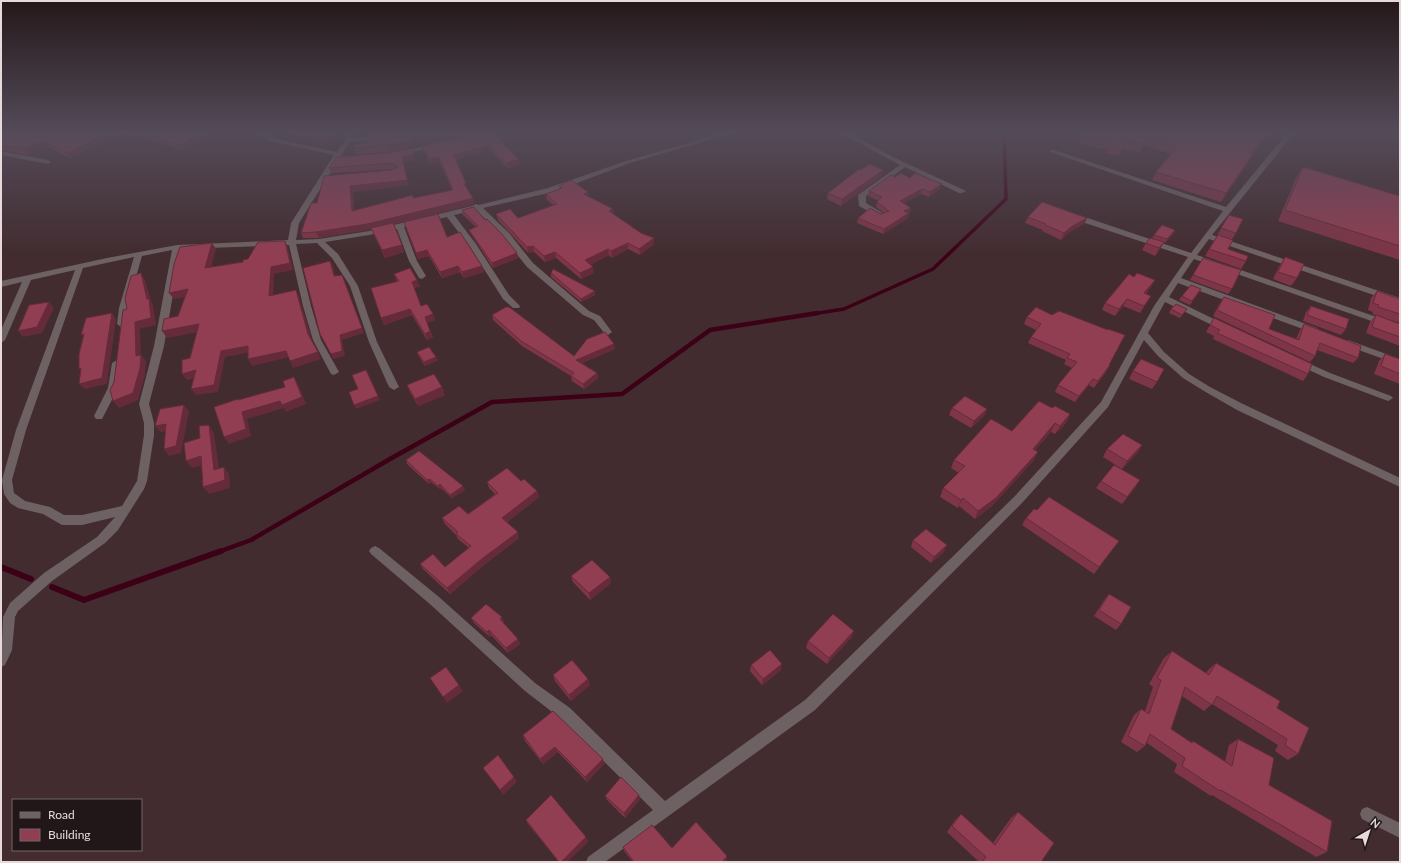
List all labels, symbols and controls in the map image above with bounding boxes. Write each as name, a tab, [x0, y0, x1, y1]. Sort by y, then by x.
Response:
legend	[12, 799, 142, 851]
text: Road	[48, 807, 75, 822]
north arrow	[1349, 811, 1389, 851]
text: N	[1368, 815, 1383, 831]
text: Building	[48, 827, 91, 842]

